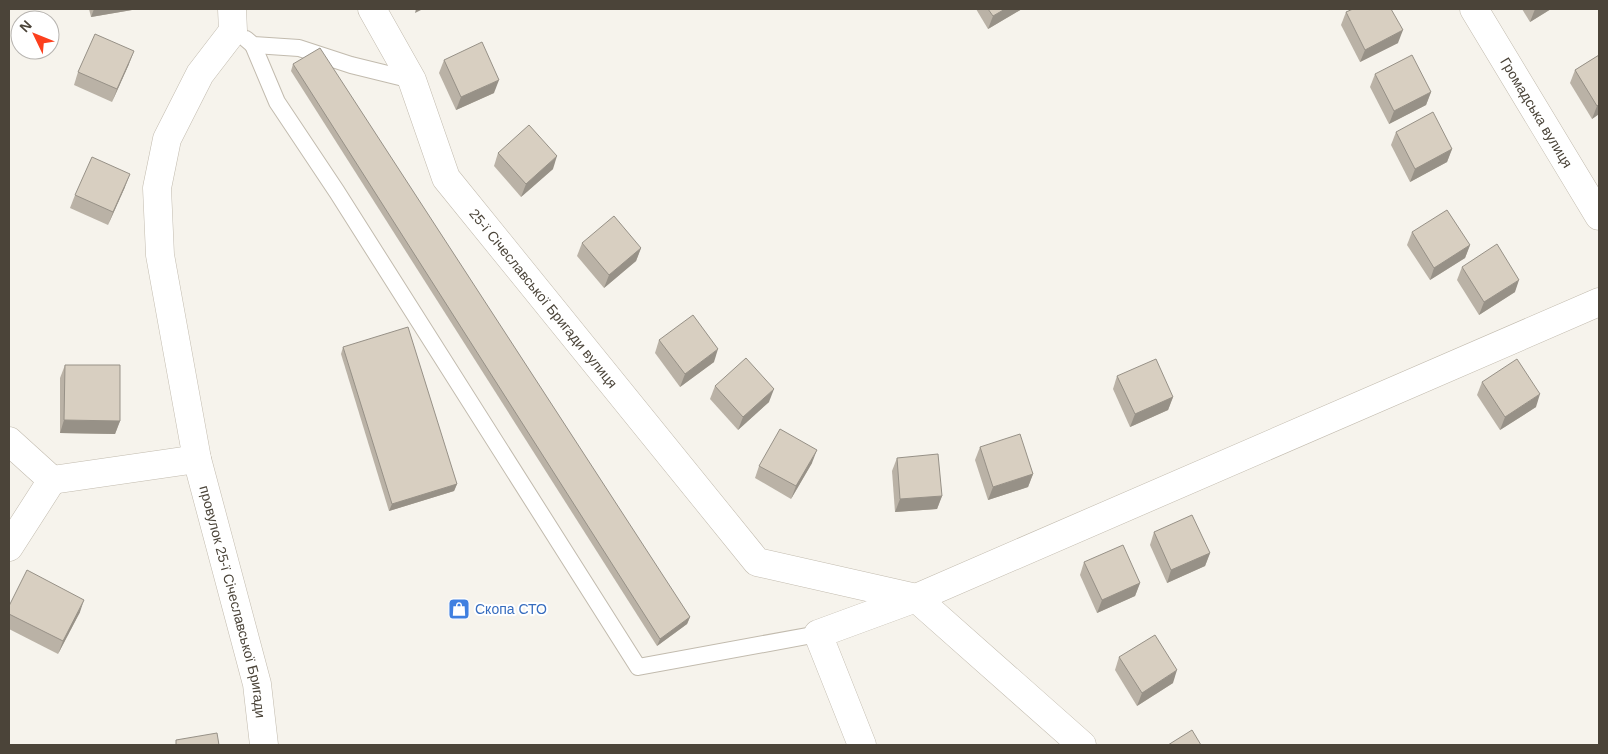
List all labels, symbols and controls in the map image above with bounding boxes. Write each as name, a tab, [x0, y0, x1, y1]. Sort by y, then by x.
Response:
north arrow	[10, 10, 60, 60]
text: N	[16, 17, 35, 35]
street label: Громадська вулиця	[1497, 55, 1576, 171]
street label: 25-ї Січеславської Бригади вулиця	[466, 206, 621, 391]
street label: провулок 25-ї Січеславської Бригади	[196, 484, 269, 719]
shop icon: Скопа СТО	[447, 597, 471, 621]
place label: Скопа СТО	[475, 601, 547, 617]

